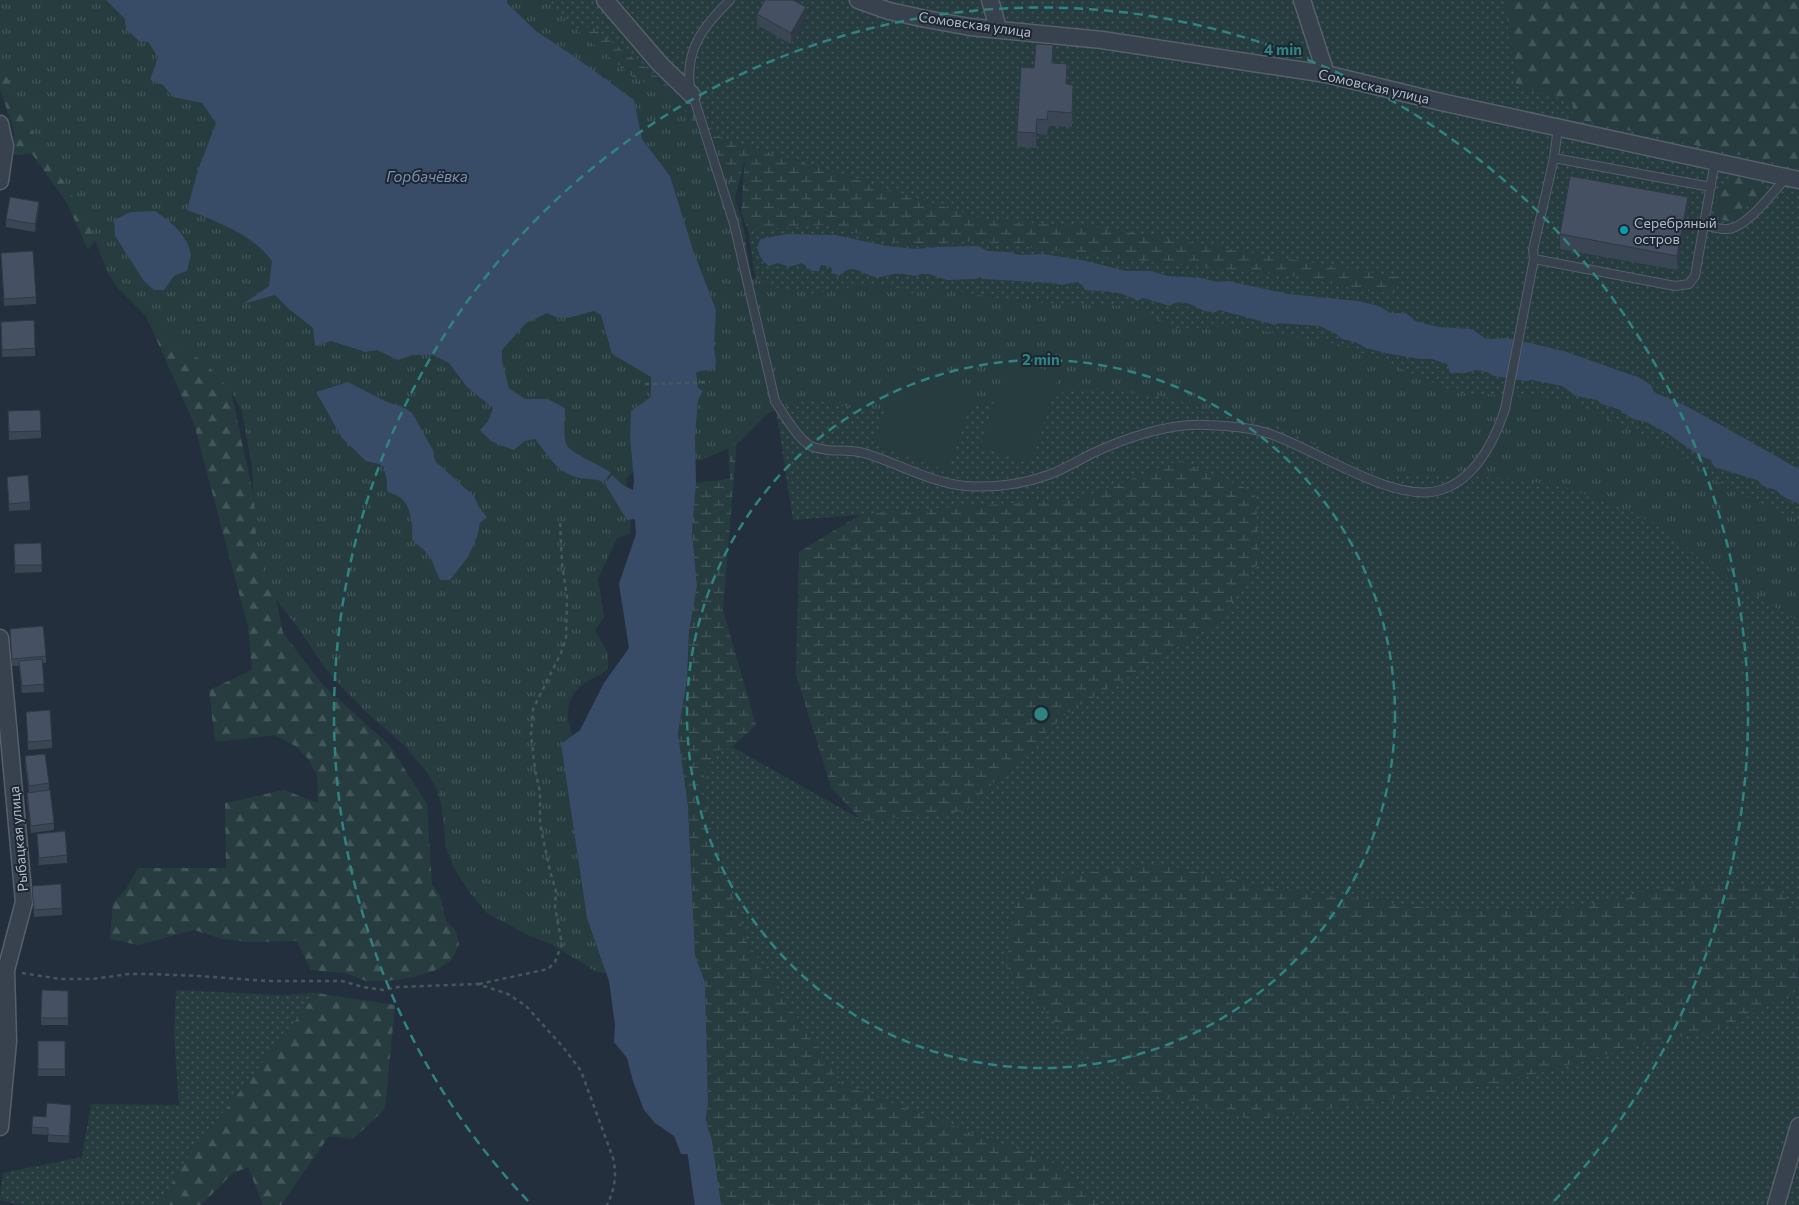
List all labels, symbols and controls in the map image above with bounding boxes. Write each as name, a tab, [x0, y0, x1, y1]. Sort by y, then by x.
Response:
street label: Сомовская улица	[918, 8, 1032, 40]
text: 4 min	[1264, 40, 1302, 58]
street label: Сомовская улица	[1317, 65, 1431, 107]
water label: Горбачёвка	[386, 167, 468, 185]
place label: Серебряный остров	[1634, 214, 1717, 247]
marker: Серебряный остров	[1618, 224, 1630, 236]
text: 2 min	[1022, 350, 1060, 368]
centre of rings	[1032, 705, 1050, 723]
street label: Рыбацкая улица	[5, 786, 31, 892]

